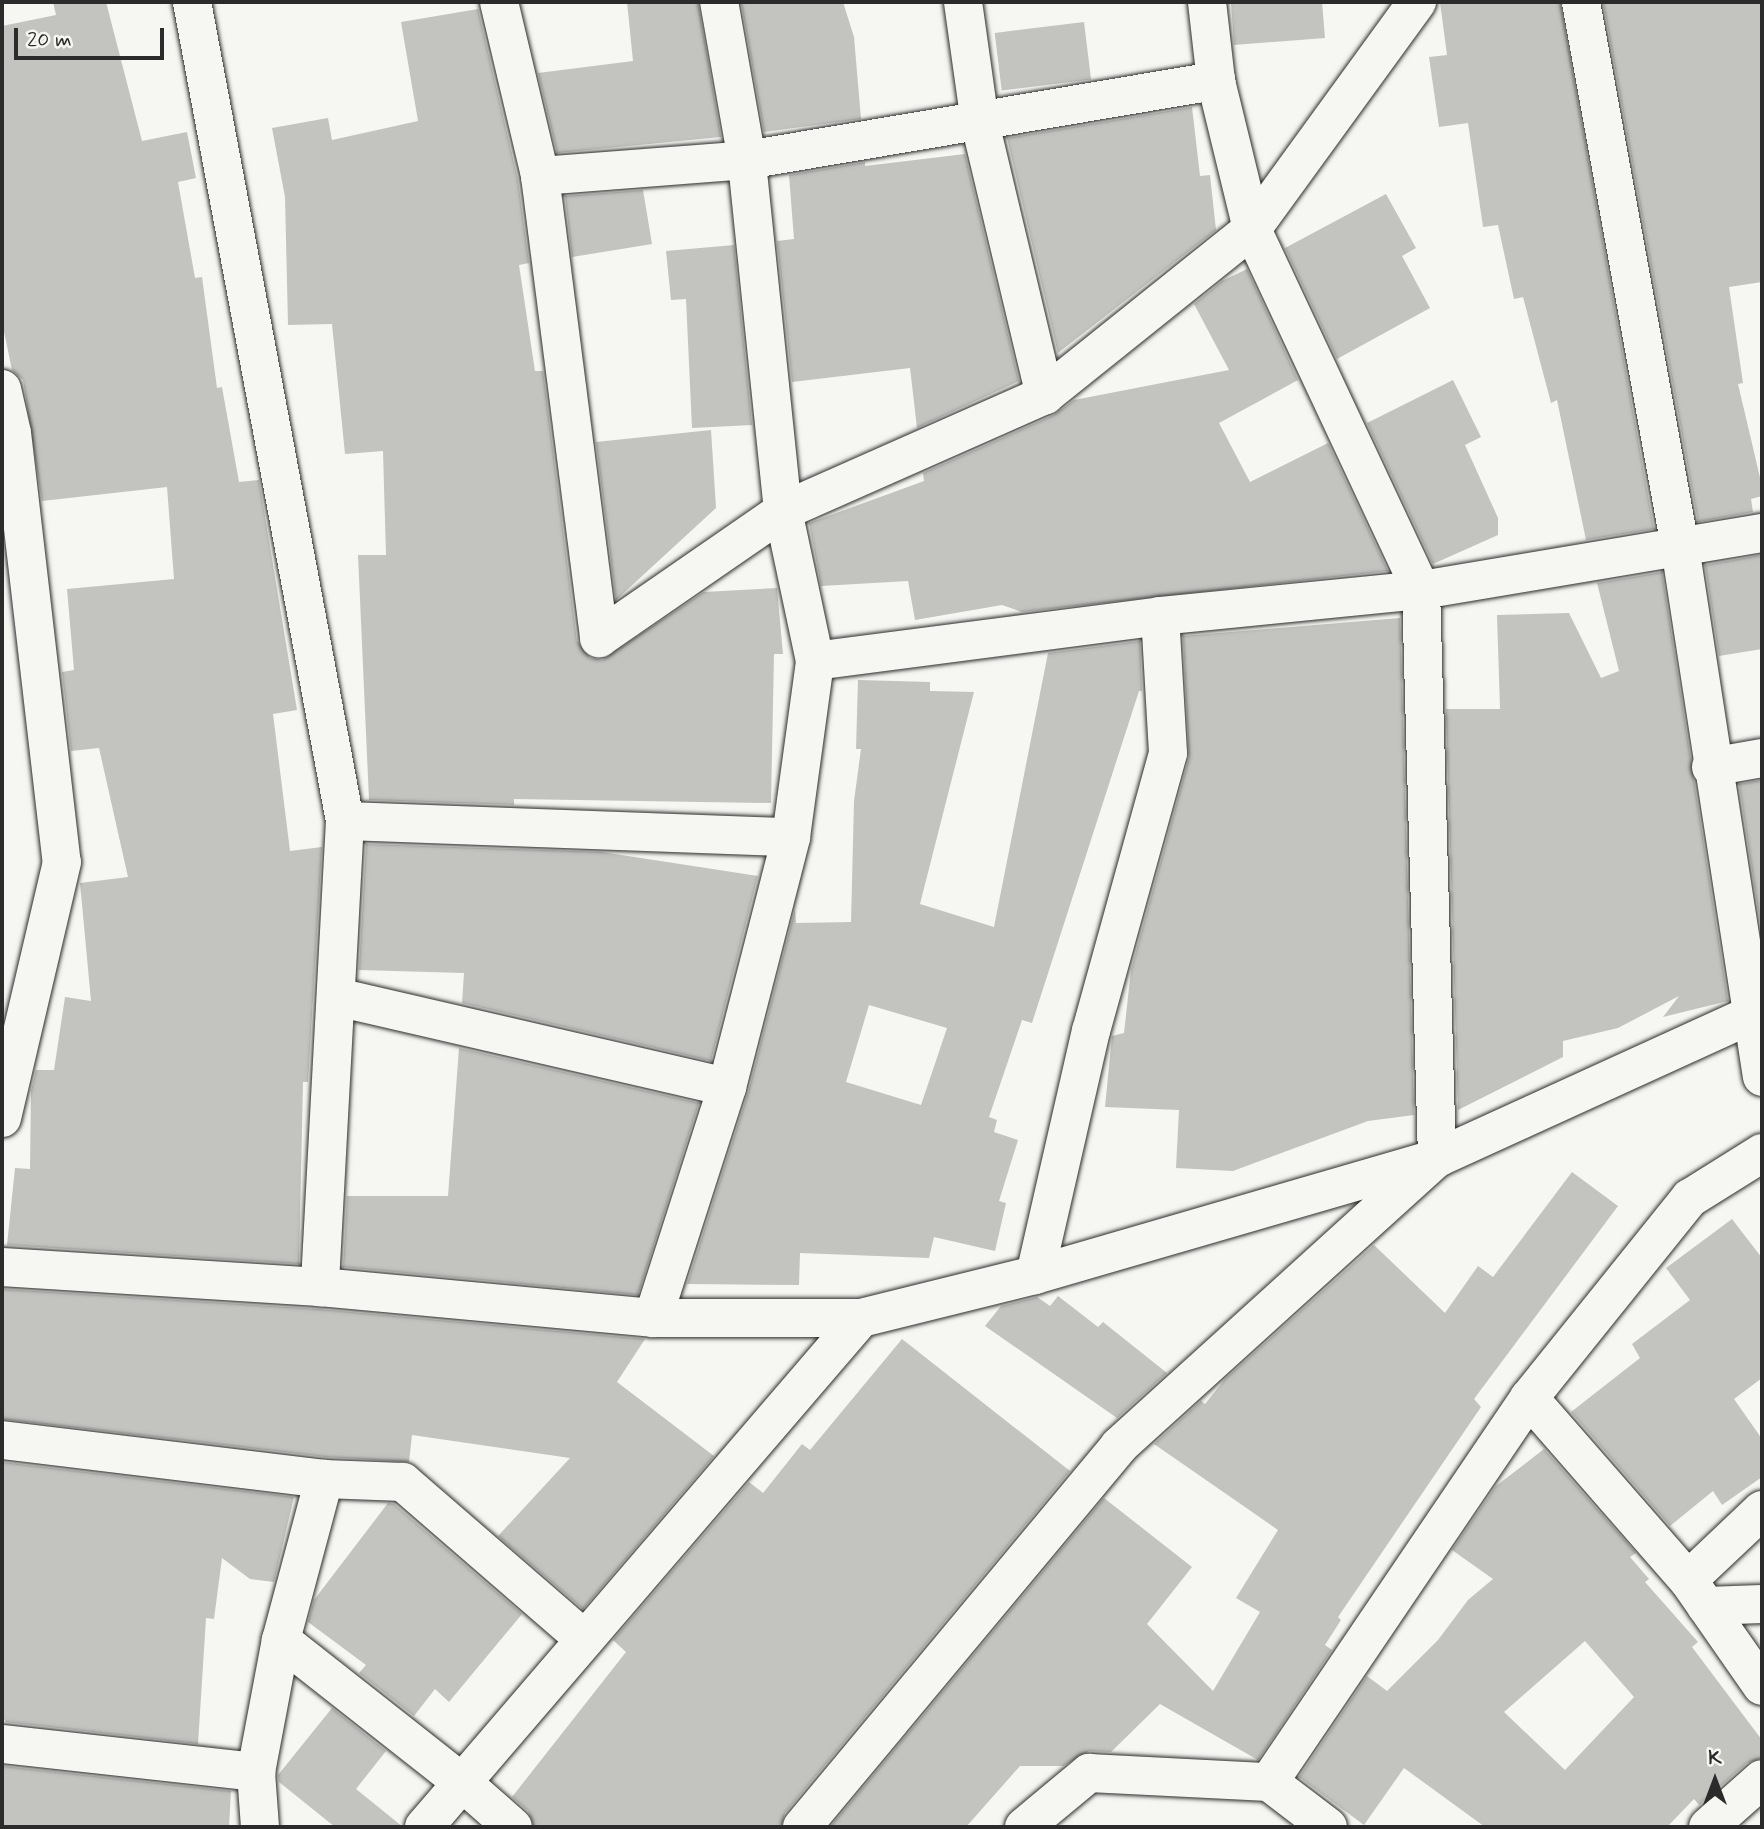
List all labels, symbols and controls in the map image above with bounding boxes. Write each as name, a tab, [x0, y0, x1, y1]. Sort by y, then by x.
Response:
scale bar	[18, 14, 168, 58]
text: 20 m	[27, 26, 72, 54]
north arrow	[1680, 1745, 1750, 1815]
text: K	[1708, 1746, 1722, 1771]

